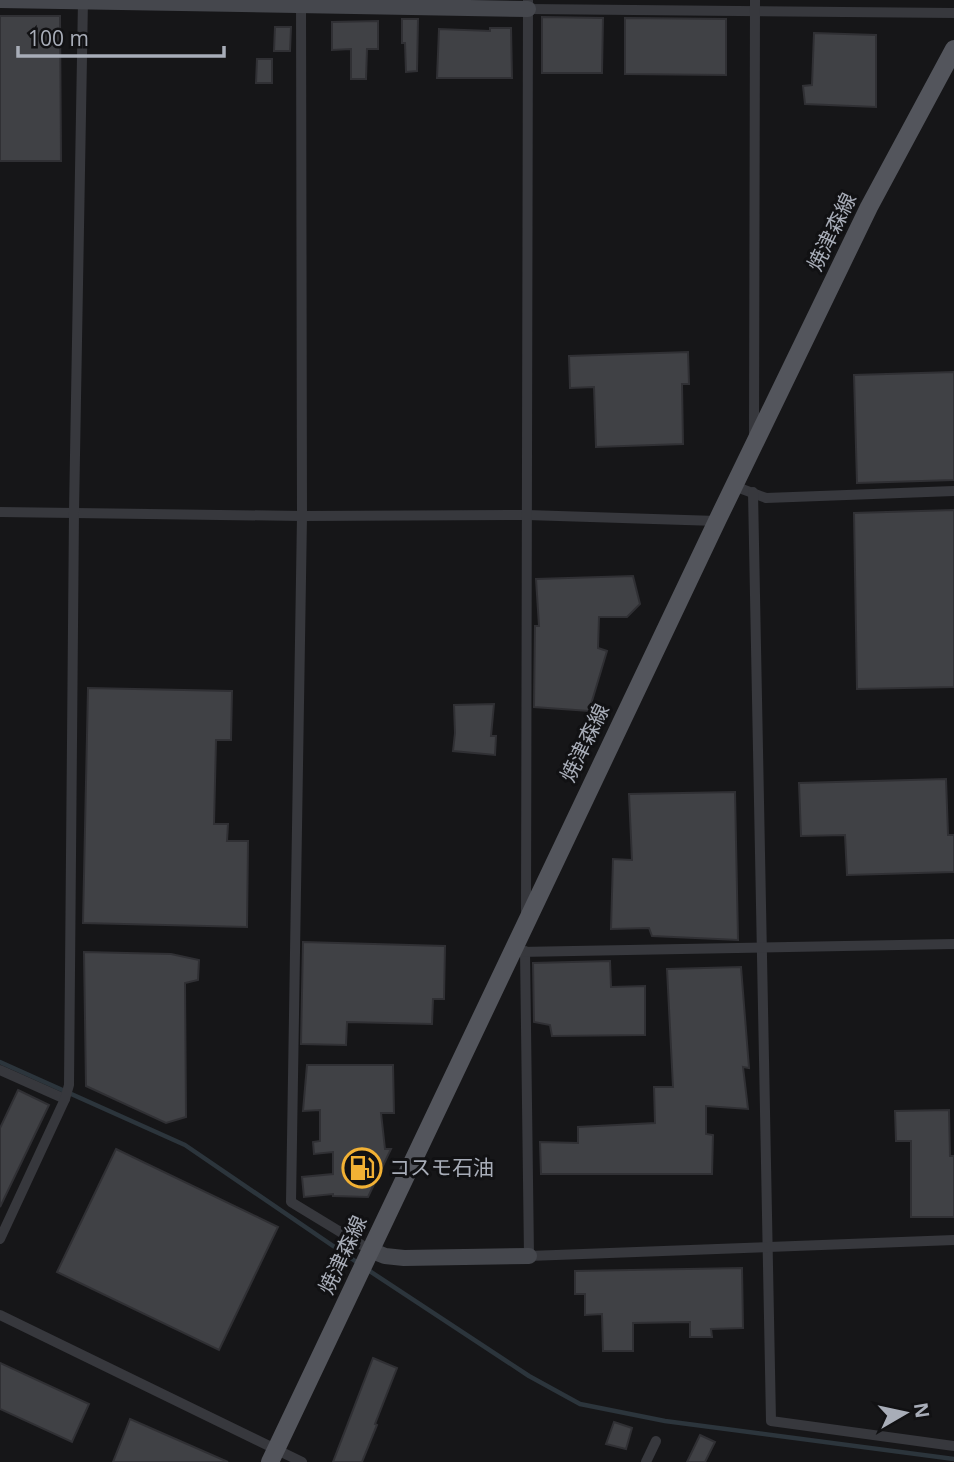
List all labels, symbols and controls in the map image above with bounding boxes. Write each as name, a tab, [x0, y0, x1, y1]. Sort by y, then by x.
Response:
scale bar	[18, 14, 224, 58]
text: 100 m	[28, 24, 89, 52]
street label: 焼津森線	[800, 188, 862, 275]
street label: 焼津森線	[553, 699, 615, 786]
fuel station icon: コスモ石油	[341, 1147, 383, 1189]
place label: コスモ石油	[389, 1153, 494, 1181]
street label: 焼津森線	[312, 1211, 373, 1299]
north arrow	[870, 1378, 940, 1448]
text: N	[908, 1401, 936, 1420]

